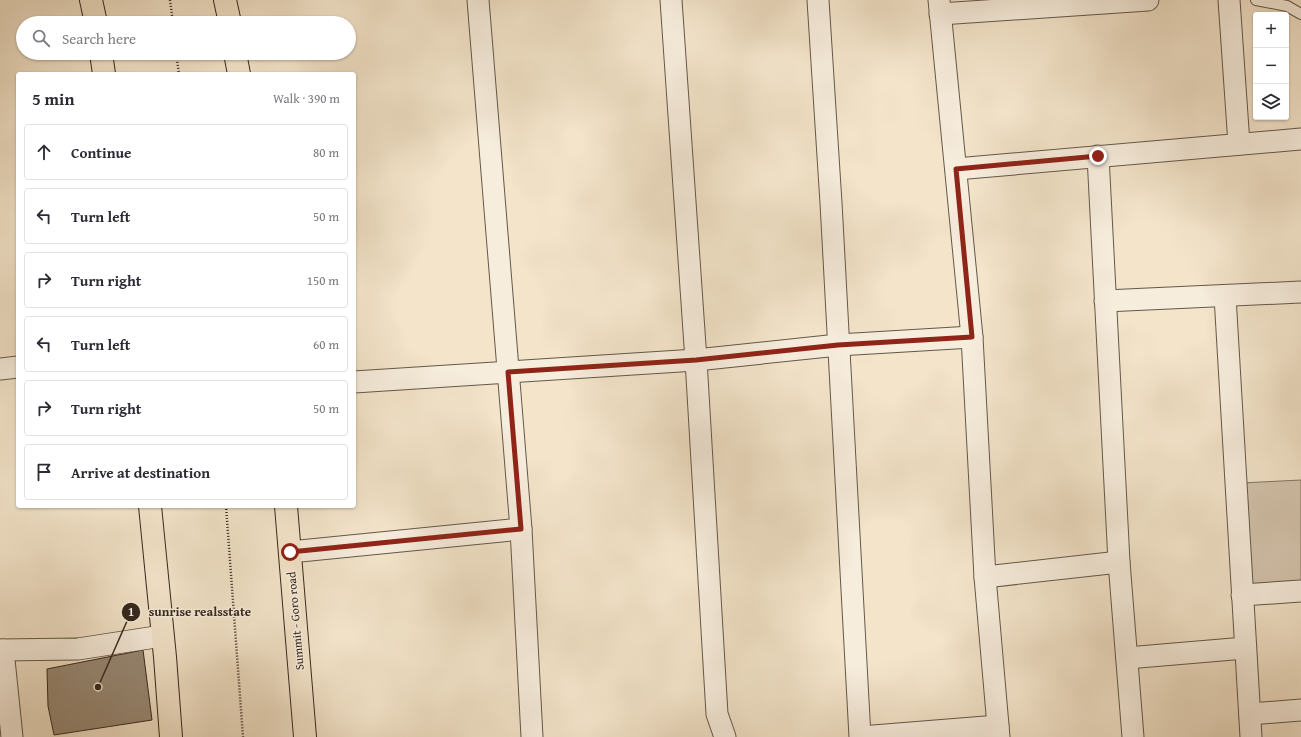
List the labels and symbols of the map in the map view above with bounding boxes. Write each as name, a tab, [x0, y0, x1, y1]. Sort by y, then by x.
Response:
route end	[1089, 147, 1107, 165]
route start	[281, 543, 299, 561]
street label: Summit - Goro road	[282, 571, 308, 671]
callout: sunrise realsstate	[121, 599, 259, 624]
text: sunrise realsstate	[149, 602, 251, 621]
text: 1	[128, 603, 134, 620]

